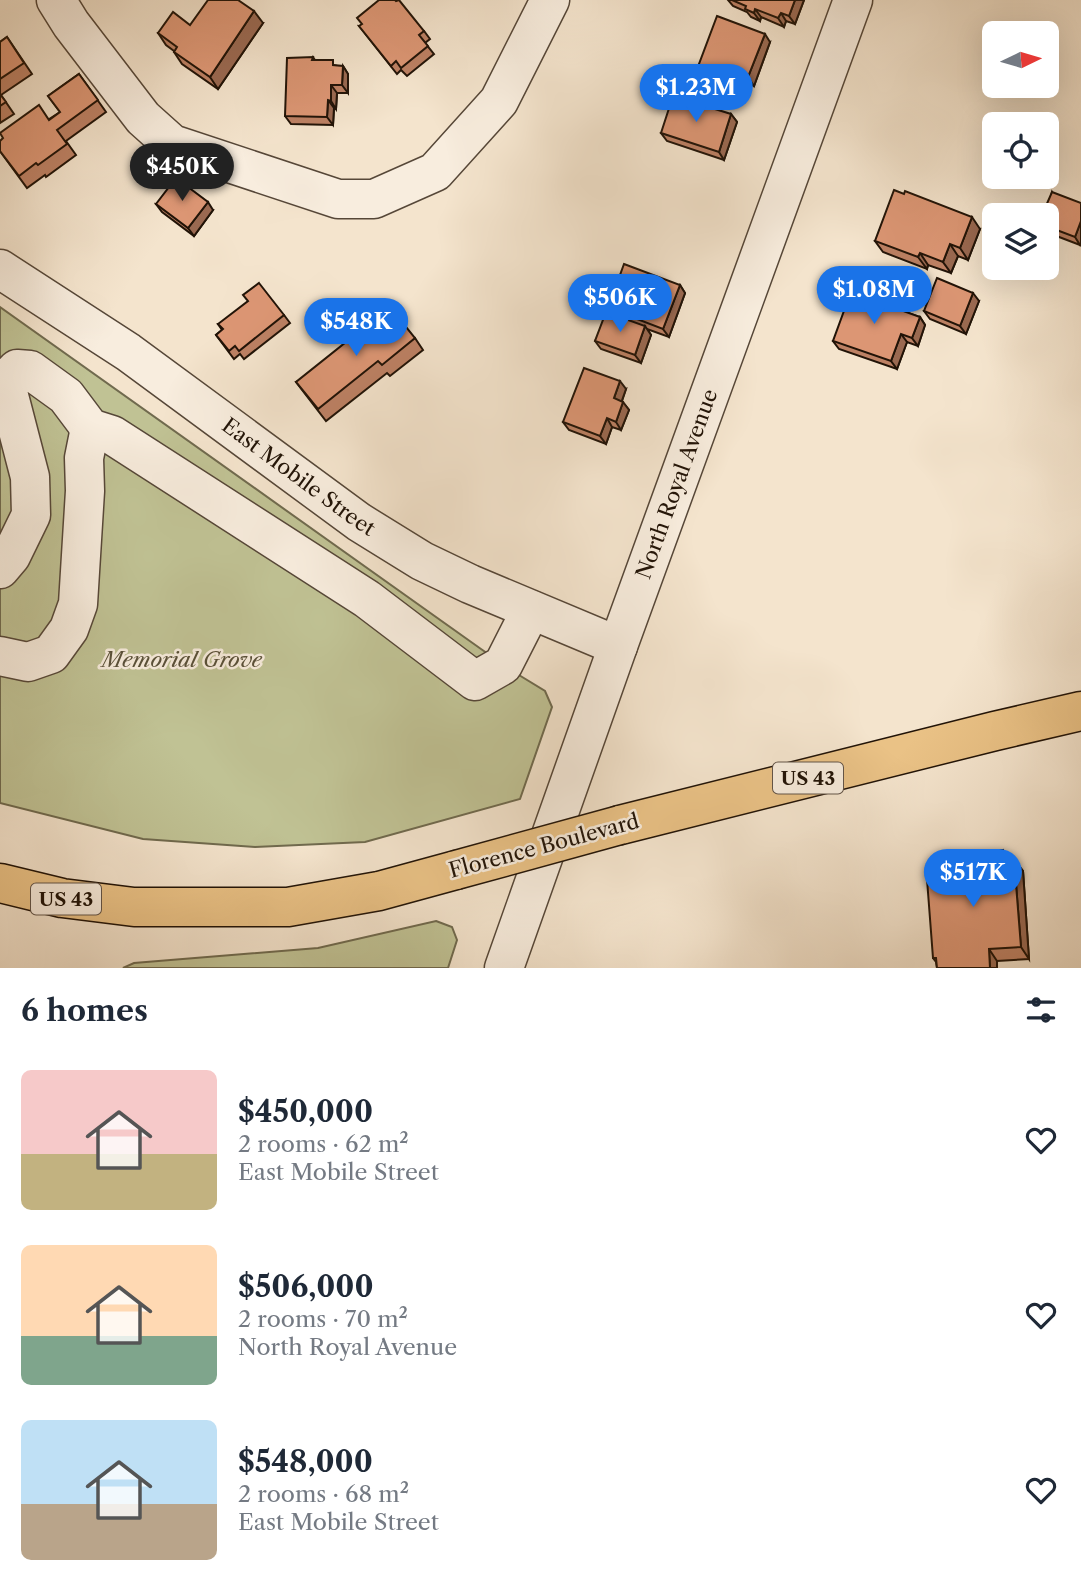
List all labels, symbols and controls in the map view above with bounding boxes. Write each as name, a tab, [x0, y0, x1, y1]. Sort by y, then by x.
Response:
north arrow	[982, 21, 1059, 98]
map controls	[982, 21, 1059, 280]
pin: $1.23M	[639, 64, 753, 124]
text: $1.23M	[656, 73, 736, 101]
button: locate	[982, 112, 1059, 189]
pin: $450K	[133, 144, 231, 203]
text: $450K	[146, 152, 218, 180]
button: layers	[982, 203, 1059, 280]
pin: $1.08M	[817, 266, 931, 326]
pin: $506K	[571, 274, 669, 334]
text: $1.08M	[833, 275, 915, 303]
text: $506K	[584, 283, 656, 311]
pin: $548K	[307, 298, 405, 358]
text: $548K	[320, 307, 392, 335]
street label: North Royal Avenue	[631, 386, 722, 582]
street label: East Mobile Street	[217, 412, 380, 541]
park label: Memorial Grove	[99, 647, 263, 672]
road number: US 43	[773, 762, 843, 793]
street label: Florence Boulevard	[446, 808, 642, 883]
pin: $517K	[924, 850, 1022, 909]
text: $517K	[940, 858, 1006, 886]
road number: US 43	[31, 884, 101, 914]
icon: filters	[1022, 991, 1060, 1029]
text: 6 homes	[21, 992, 148, 1029]
text: $450,000	[238, 1093, 373, 1130]
icon: home	[77, 1098, 161, 1182]
icon: heart	[1022, 1121, 1060, 1159]
text: 2 rooms · 62 m²	[238, 1130, 409, 1158]
text: East Mobile Street	[238, 1158, 439, 1186]
text: $506,000	[238, 1268, 374, 1305]
icon: home	[77, 1273, 161, 1357]
icon: heart	[1022, 1296, 1060, 1334]
text: 2 rooms · 70 m²	[238, 1305, 408, 1333]
text: North Royal Avenue	[238, 1333, 457, 1361]
text: $548,000	[238, 1443, 373, 1480]
icon: home	[77, 1448, 161, 1532]
icon: heart	[1022, 1471, 1060, 1509]
text: 2 rooms · 68 m²	[238, 1480, 409, 1508]
text: East Mobile Street	[238, 1508, 439, 1536]

